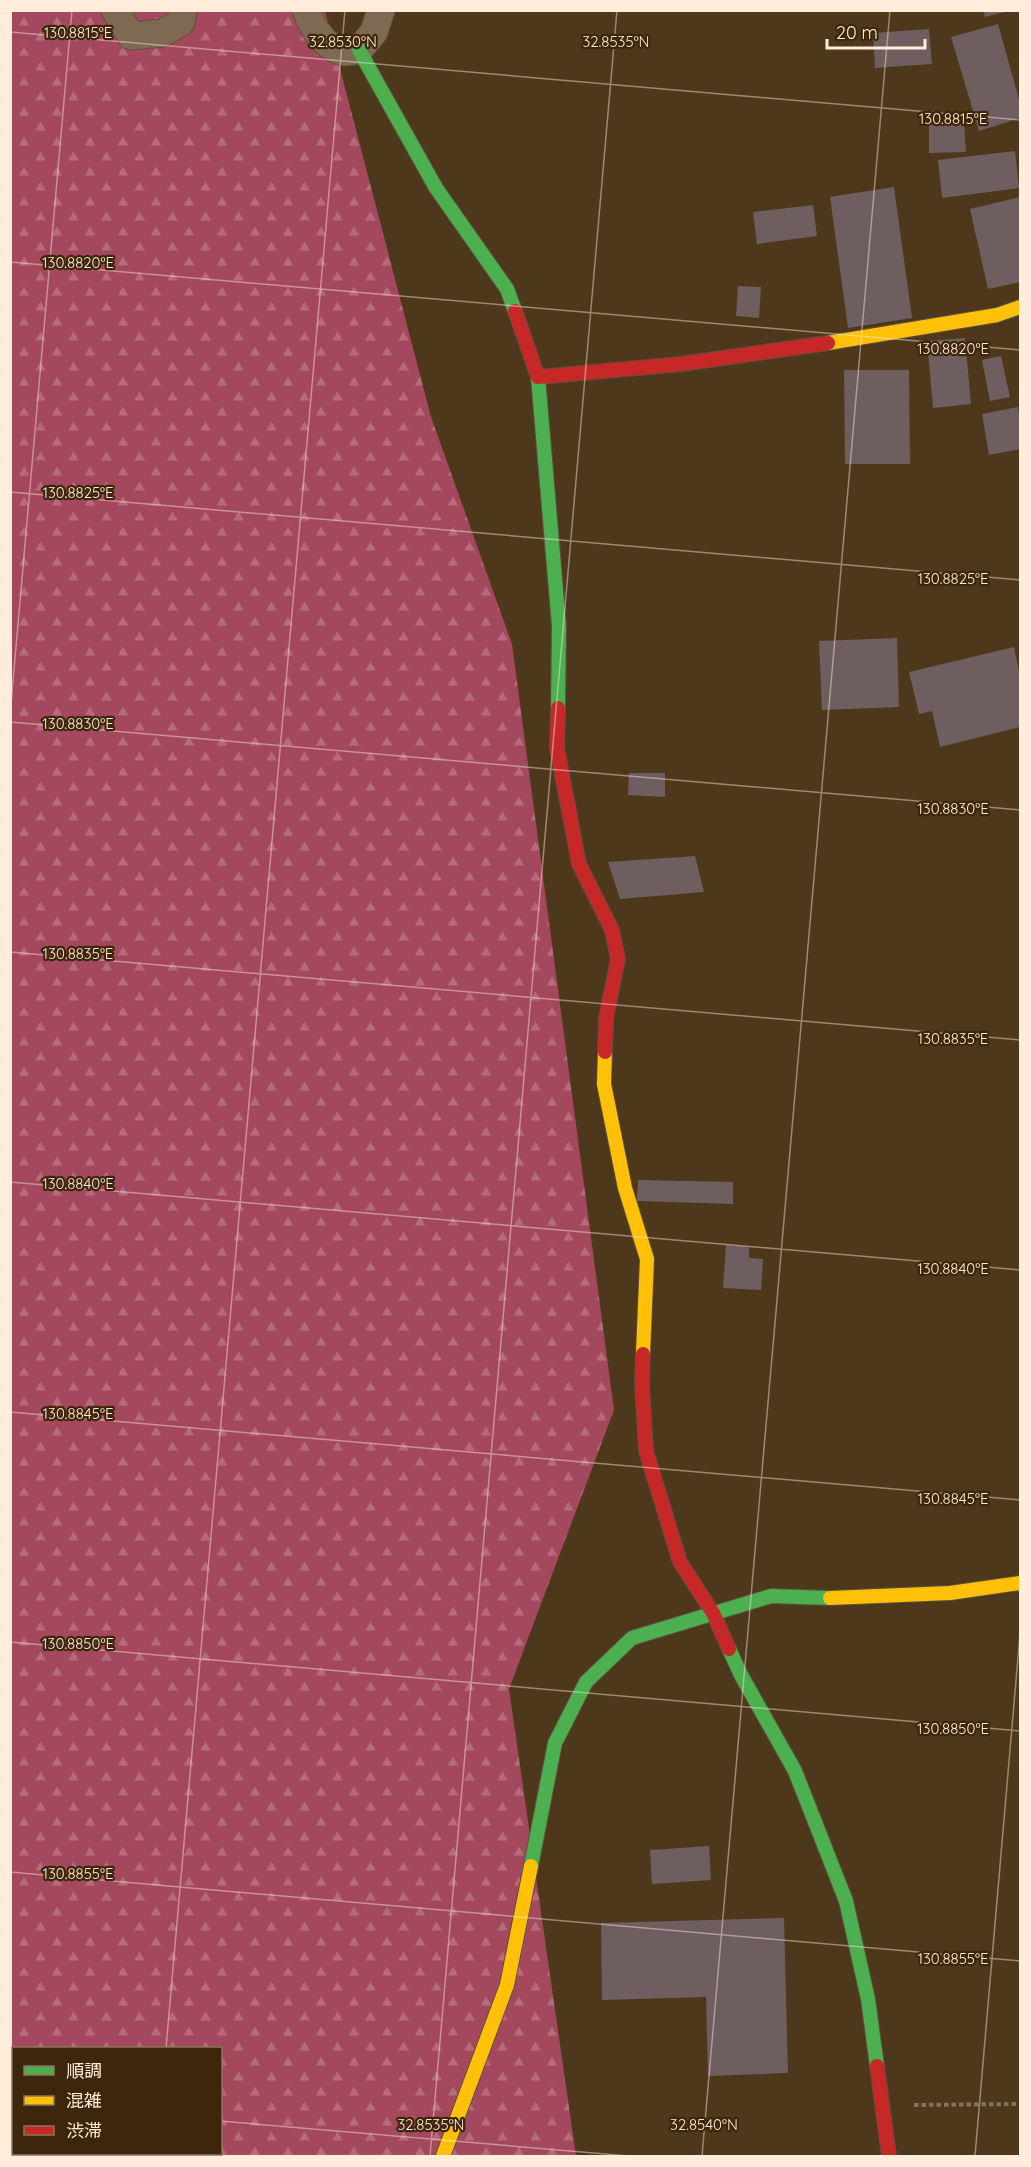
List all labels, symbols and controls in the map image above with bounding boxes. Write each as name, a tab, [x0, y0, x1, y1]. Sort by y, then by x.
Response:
scale bar	[827, 12, 924, 50]
text: 20 m	[836, 21, 878, 44]
text: 130.8815°E	[44, 23, 112, 42]
text: 32.8530°N	[309, 32, 377, 51]
text: 32.8535°N	[582, 32, 650, 51]
text: 130.8815°E	[919, 109, 987, 128]
text: 130.8820°E	[42, 253, 114, 272]
text: 130.8820°E	[917, 339, 989, 358]
text: 130.8825°E	[42, 483, 114, 502]
text: 130.8825°E	[917, 569, 989, 588]
text: 130.8830°E	[42, 714, 114, 733]
text: 130.8830°E	[917, 799, 989, 818]
text: 130.8835°E	[43, 944, 113, 963]
text: 130.8835°E	[918, 1029, 988, 1048]
text: 130.8840°E	[42, 1174, 114, 1193]
text: 130.8840°E	[917, 1259, 989, 1278]
text: 130.8845°E	[43, 1404, 113, 1423]
text: 130.8845°E	[918, 1489, 988, 1508]
text: 130.8850°E	[42, 1634, 114, 1653]
text: 130.8850°E	[917, 1719, 989, 1738]
text: 130.8855°E	[42, 1864, 114, 1883]
text: 130.8855°E	[917, 1949, 989, 1968]
legend	[12, 2047, 222, 2155]
text: 順調	[66, 2059, 102, 2082]
text: 混雑	[66, 2089, 102, 2112]
text: 32.8535°N	[397, 2115, 465, 2134]
text: 32.8540°N	[670, 2115, 738, 2134]
text: 渋滞	[66, 2119, 102, 2142]

